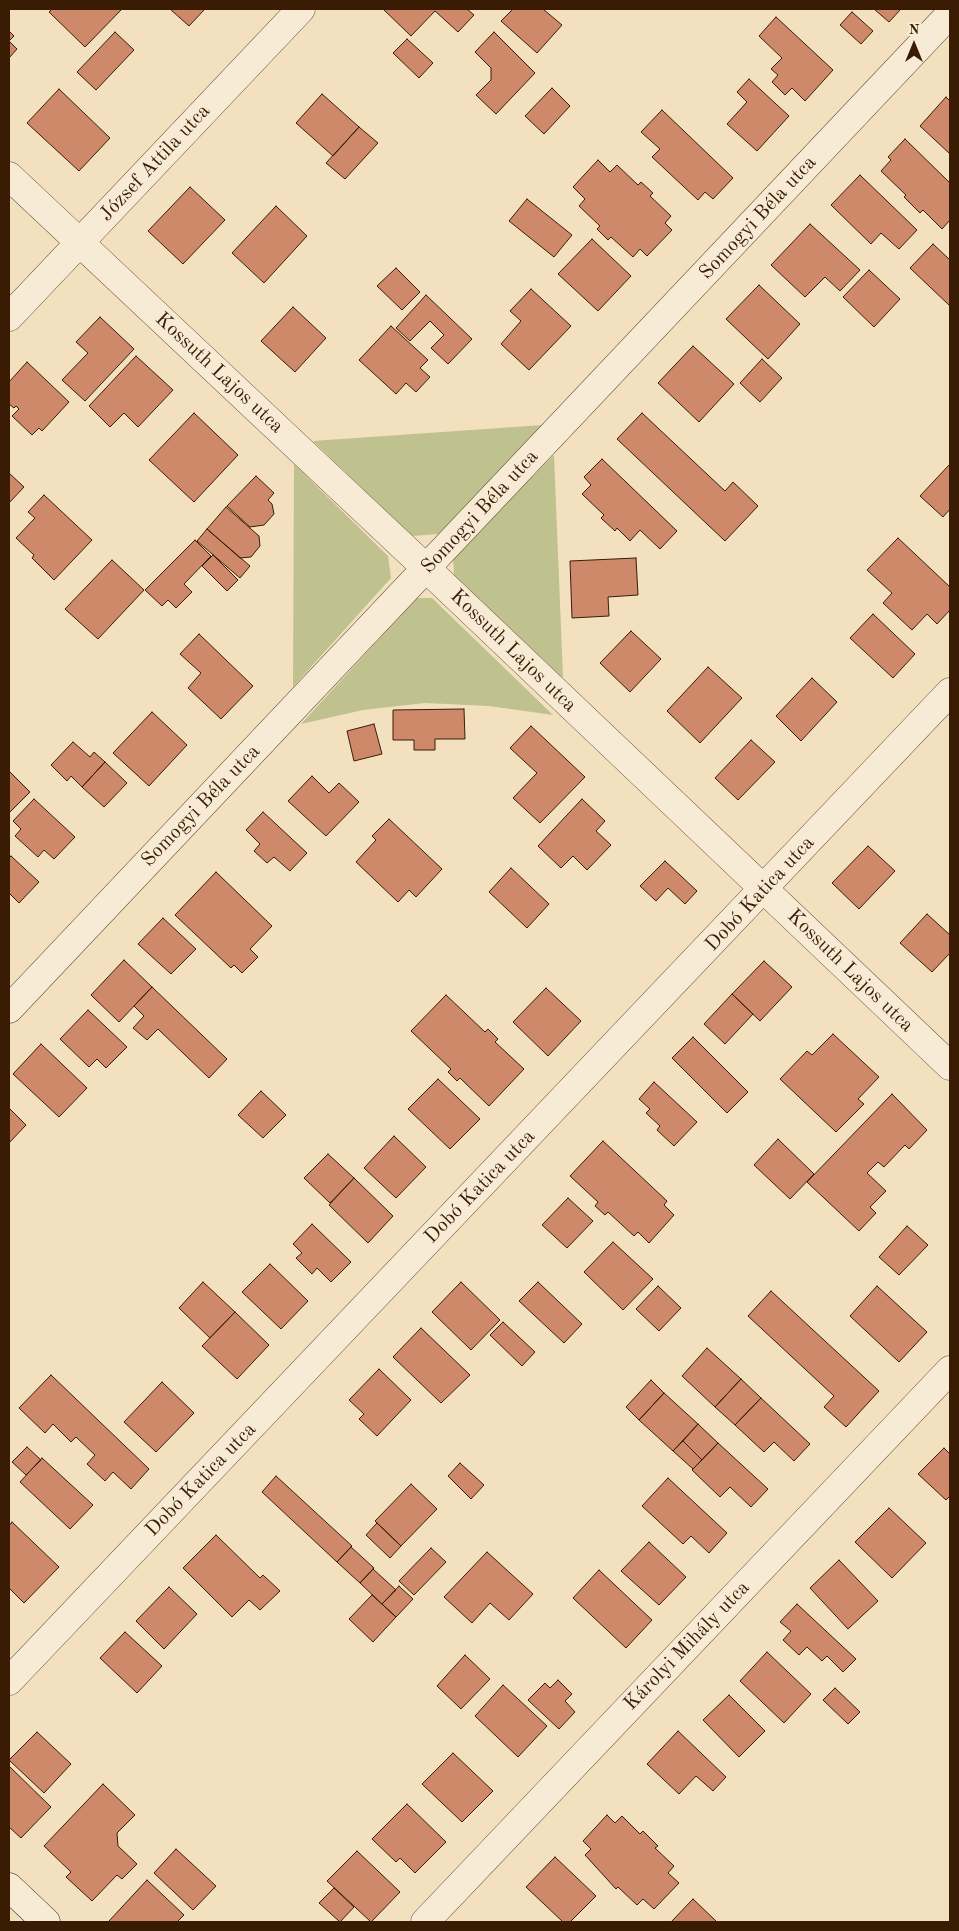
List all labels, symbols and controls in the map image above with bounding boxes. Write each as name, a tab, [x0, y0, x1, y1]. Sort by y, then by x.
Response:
north arrow	[889, 20, 939, 70]
text: N	[909, 23, 919, 37]
street label: József Attila utca	[95, 99, 215, 227]
street label: Somogyi Béla utca	[694, 151, 822, 285]
street label: Kossuth Lajos utca	[150, 307, 288, 439]
street label: Somogyi Béla utca	[416, 445, 544, 579]
street label: Kossuth Lajos utca	[445, 584, 581, 718]
street label: Somogyi Béla utca	[137, 740, 265, 872]
street label: Dobó Katica utca	[700, 831, 820, 957]
street label: Kossuth Lajos utca	[782, 904, 918, 1038]
street label: Dobó Katica utca	[420, 1125, 540, 1249]
street label: Dobó Katica utca	[141, 1418, 261, 1542]
street label: Károlyi Mihály utca	[619, 1576, 755, 1716]

